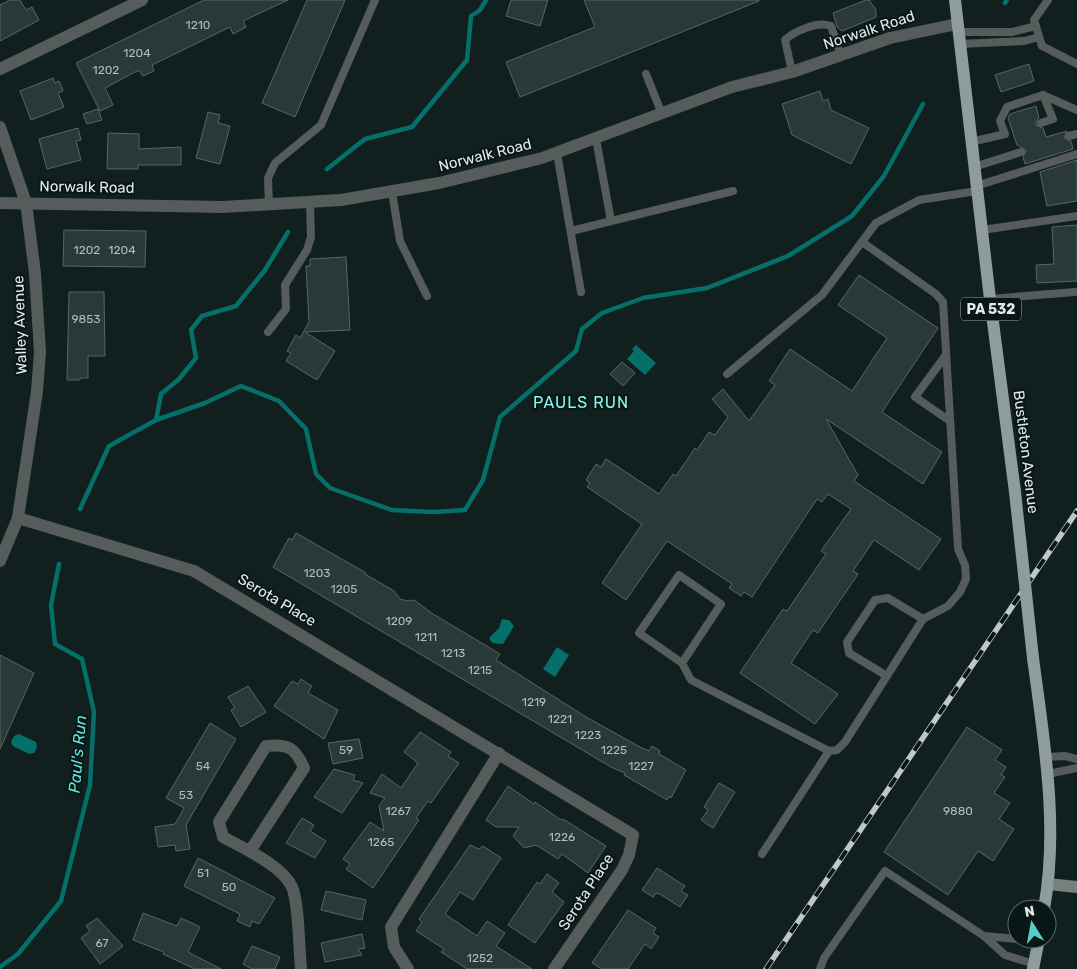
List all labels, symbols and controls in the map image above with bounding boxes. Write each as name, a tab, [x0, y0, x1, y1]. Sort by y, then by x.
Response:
street label: Norwalk Road	[821, 7, 917, 53]
house number: 1210	[186, 18, 210, 32]
house number: 1204	[123, 46, 151, 60]
house number: 1202	[93, 63, 119, 77]
street label: Norwalk Road	[437, 135, 533, 175]
street label: Norwalk Road	[39, 177, 135, 197]
house number: 1202	[74, 243, 100, 257]
house number: 1204	[108, 243, 136, 257]
street label: Walley Avenue	[9, 275, 31, 375]
road number: PA 532	[961, 298, 1021, 320]
house number: 9853	[71, 312, 101, 326]
street label: Bustleton Avenue	[1010, 389, 1042, 515]
district label: PAULS RUN	[533, 393, 629, 412]
house number: 1203	[303, 566, 331, 580]
street label: Serota Place	[235, 570, 319, 630]
house number: 1205	[331, 582, 357, 596]
house number: 1209	[386, 614, 412, 628]
house number: 1211	[415, 630, 437, 644]
house number: 1213	[441, 646, 465, 660]
house number: 1215	[468, 663, 492, 677]
house number: 1219	[522, 695, 546, 709]
house number: 1221	[548, 712, 572, 726]
water label: Paul's Run	[65, 714, 90, 794]
house number: 1223	[575, 728, 601, 742]
house number: 59	[339, 743, 353, 757]
house number: 1225	[601, 743, 627, 757]
house number: 54	[196, 759, 211, 773]
house number: 1227	[628, 759, 654, 773]
house number: 53	[179, 788, 193, 802]
house number: 1267	[385, 804, 411, 818]
house number: 9880	[943, 804, 973, 818]
house number: 1226	[549, 830, 575, 844]
house number: 1265	[368, 835, 394, 849]
street label: Serota Place	[555, 850, 617, 934]
house number: 51	[197, 866, 209, 880]
house number: 50	[222, 880, 236, 894]
north arrow	[1007, 899, 1057, 949]
text: N	[1023, 902, 1036, 921]
house number: 67	[95, 936, 109, 950]
house number: 1252	[467, 951, 493, 965]

